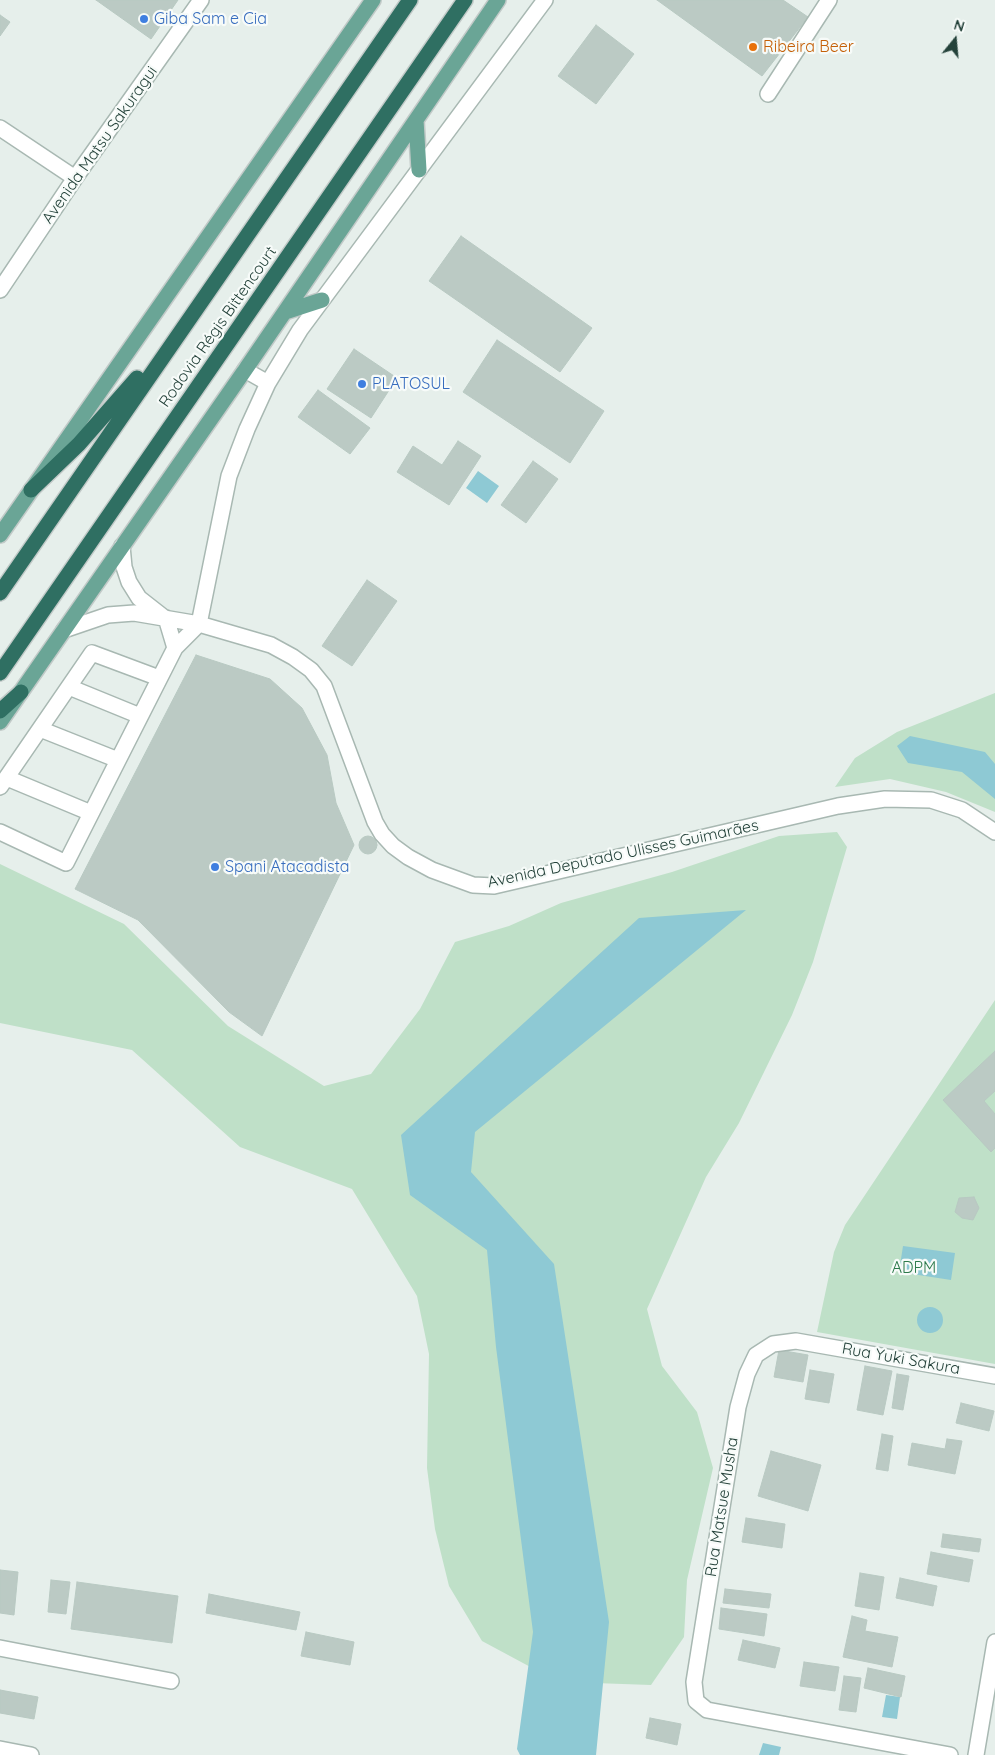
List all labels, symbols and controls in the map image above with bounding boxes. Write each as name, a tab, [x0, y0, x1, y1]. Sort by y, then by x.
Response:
place label: Giba Sam e Cia	[154, 9, 267, 29]
marker: Giba Sam e Cia	[138, 13, 150, 25]
north arrow	[930, 15, 980, 65]
text: N	[952, 16, 967, 36]
place label: Ribeira Beer	[763, 37, 854, 57]
marker: Ribeira Beer	[747, 41, 759, 53]
street label: Avenida Matsu Sakuragui	[38, 63, 162, 227]
street label: Rodovia Régis Bittencourt	[155, 243, 281, 411]
place label: PLATOSUL	[372, 374, 450, 394]
marker: PLATOSUL	[356, 378, 368, 390]
street label: Avenida Deputado Ulisses Guimarães	[486, 816, 760, 892]
place label: Spani Atacadista	[225, 857, 350, 877]
marker: Spani Atacadista	[209, 861, 221, 873]
park label: ADPM	[892, 1258, 936, 1278]
street label: Rua Yuki Sakura	[840, 1339, 962, 1379]
street label: Rua Matsue Musha	[701, 1436, 743, 1578]

